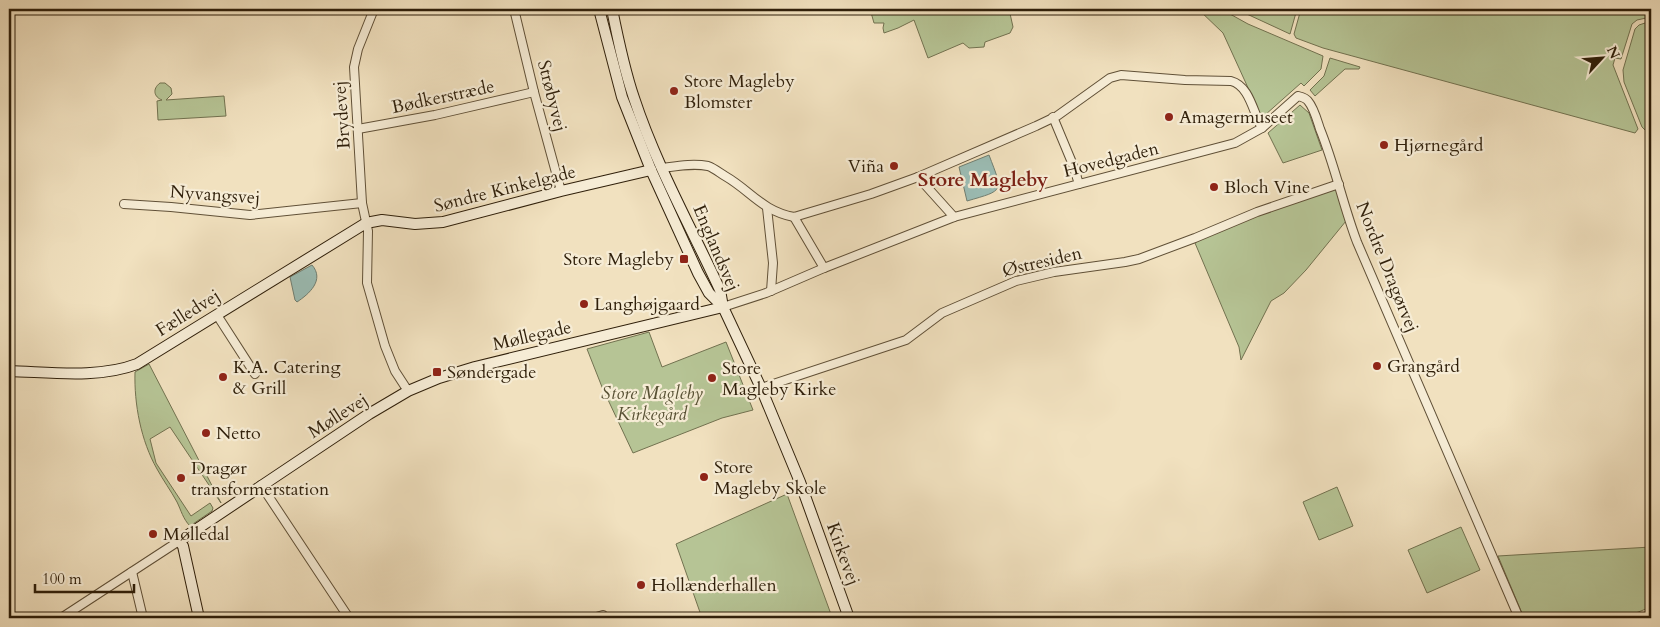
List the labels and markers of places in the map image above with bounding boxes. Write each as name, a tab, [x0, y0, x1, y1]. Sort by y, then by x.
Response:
place label: Store Magleby Blomster	[684, 69, 795, 115]
marker: Store Magleby Blomster	[668, 85, 680, 97]
place label: Amagermuseet	[1179, 105, 1293, 130]
marker: Amagermuseet	[1163, 111, 1175, 123]
place label: Hjørnegård	[1394, 133, 1484, 158]
marker: Hjørnegård	[1378, 139, 1390, 151]
place label: Viña	[848, 154, 884, 179]
marker: Viña	[888, 160, 900, 172]
place label: Bloch Vine	[1224, 175, 1310, 200]
marker: Bloch Vine	[1208, 181, 1220, 193]
place label: Store Magleby	[563, 247, 674, 272]
marker: Store Magleby	[678, 253, 690, 265]
place label: Langhøjgaard	[594, 292, 700, 317]
marker: Langhøjgaard	[578, 298, 590, 310]
place label: Grangård	[1387, 354, 1460, 379]
place label: K.A. Catering & Grill	[233, 355, 341, 401]
place label: Store Magleby Kirke	[722, 356, 836, 402]
place label: Søndergade	[447, 360, 536, 385]
marker: Grangård	[1371, 360, 1383, 372]
marker: Søndergade	[431, 366, 443, 378]
marker: K.A. Catering & Grill	[217, 371, 229, 383]
marker: Store Magleby Kirke	[706, 372, 718, 384]
place label: Netto	[216, 421, 261, 446]
marker: Netto	[200, 427, 212, 439]
place label: Store Magleby Skole	[714, 455, 827, 501]
place label: Dragør transformerstation	[191, 456, 330, 502]
marker: Store Magleby Skole	[698, 471, 710, 483]
marker: Dragør transformerstation	[175, 472, 187, 484]
place label: Mølledal	[163, 522, 230, 547]
marker: Mølledal	[147, 528, 159, 540]
place label: Hollænderhallen	[651, 573, 778, 598]
marker: Hollænderhallen	[635, 579, 647, 591]

